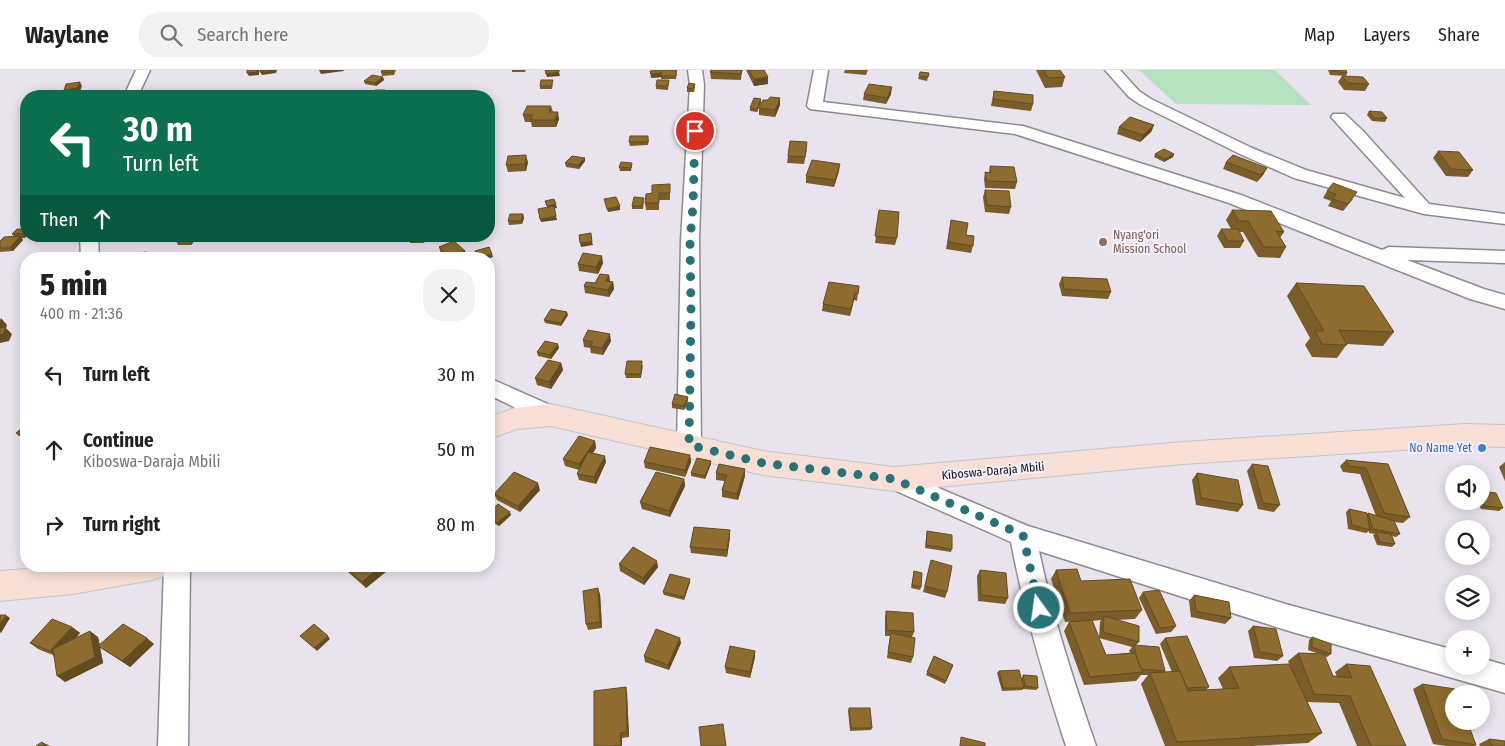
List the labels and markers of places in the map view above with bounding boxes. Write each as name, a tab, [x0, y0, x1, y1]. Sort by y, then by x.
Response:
pin	[674, 110, 716, 152]
place label: Nyang'ori Mission School	[1113, 228, 1186, 256]
marker: Nyang'ori Mission School	[1097, 236, 1109, 248]
place label: No Name Yet	[1409, 441, 1472, 455]
marker: No Name Yet	[1476, 442, 1488, 454]

